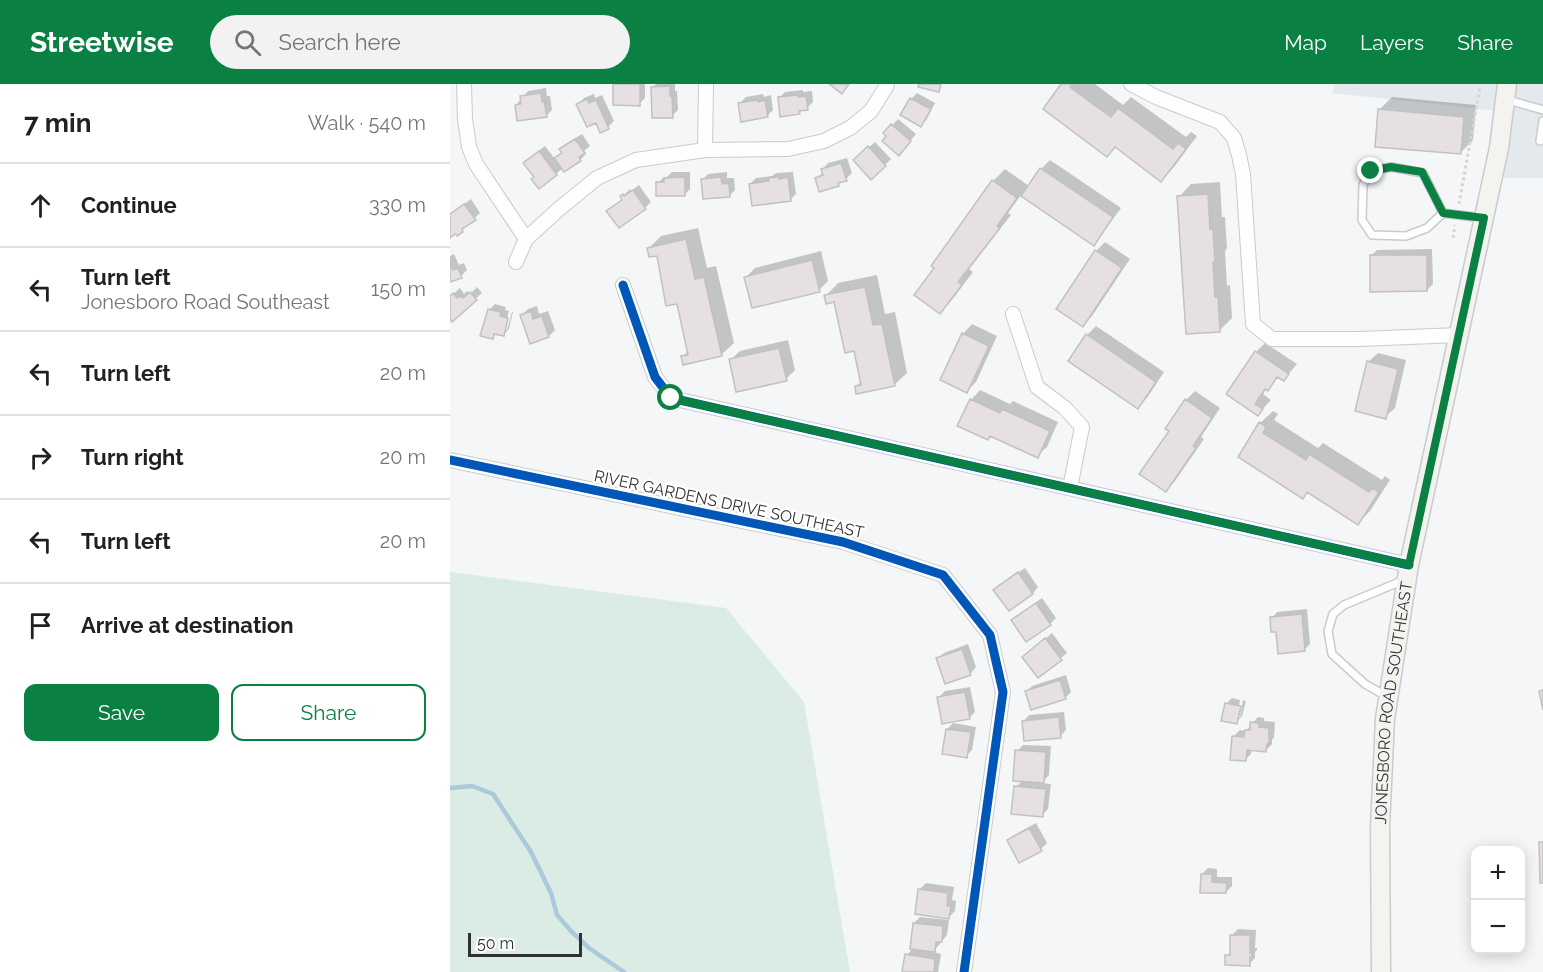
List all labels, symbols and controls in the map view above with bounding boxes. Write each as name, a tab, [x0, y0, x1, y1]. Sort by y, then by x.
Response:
search box	[210, 15, 630, 69]
text: Streetwise	[30, 26, 174, 59]
icon: search	[231, 26, 264, 59]
text: Search here	[279, 29, 401, 55]
text: Map	[1284, 30, 1327, 55]
text: Layers	[1360, 30, 1424, 55]
text: Share	[1457, 30, 1513, 55]
text: 7 min	[24, 108, 91, 138]
text: Walk · 540 m	[308, 111, 426, 135]
route end	[1357, 157, 1383, 183]
icon: ahead	[24, 189, 57, 222]
text: Continue	[81, 192, 177, 218]
text: 330 m	[369, 193, 426, 217]
text: Turn left	[81, 264, 171, 290]
icon: left	[24, 273, 57, 306]
text: 150 m	[371, 277, 426, 301]
text: Jonesboro Road Southeast	[81, 290, 330, 314]
icon: left	[24, 357, 57, 390]
text: Turn left	[81, 360, 171, 386]
text: 20 m	[380, 361, 426, 385]
route start	[657, 384, 683, 410]
icon: right	[24, 441, 57, 474]
text: Turn right	[81, 444, 184, 470]
text: 20 m	[380, 445, 426, 469]
street label: RIVER GARDENS DRIVE SOUTHEAST	[592, 466, 866, 542]
icon: left	[24, 525, 57, 558]
text: Turn left	[81, 528, 171, 554]
text: 20 m	[380, 529, 426, 553]
street label: JONESBORO ROAD SOUTHEAST	[1371, 580, 1416, 825]
icon: arrive	[24, 609, 57, 642]
text: Arrive at destination	[81, 612, 294, 638]
button: Save	[24, 684, 219, 741]
button: Share	[231, 684, 426, 741]
map controls	[1471, 846, 1525, 954]
button: +	[1471, 846, 1525, 900]
button: −	[1471, 900, 1525, 954]
scale bar	[468, 930, 582, 958]
text: 50 m	[477, 934, 514, 953]

